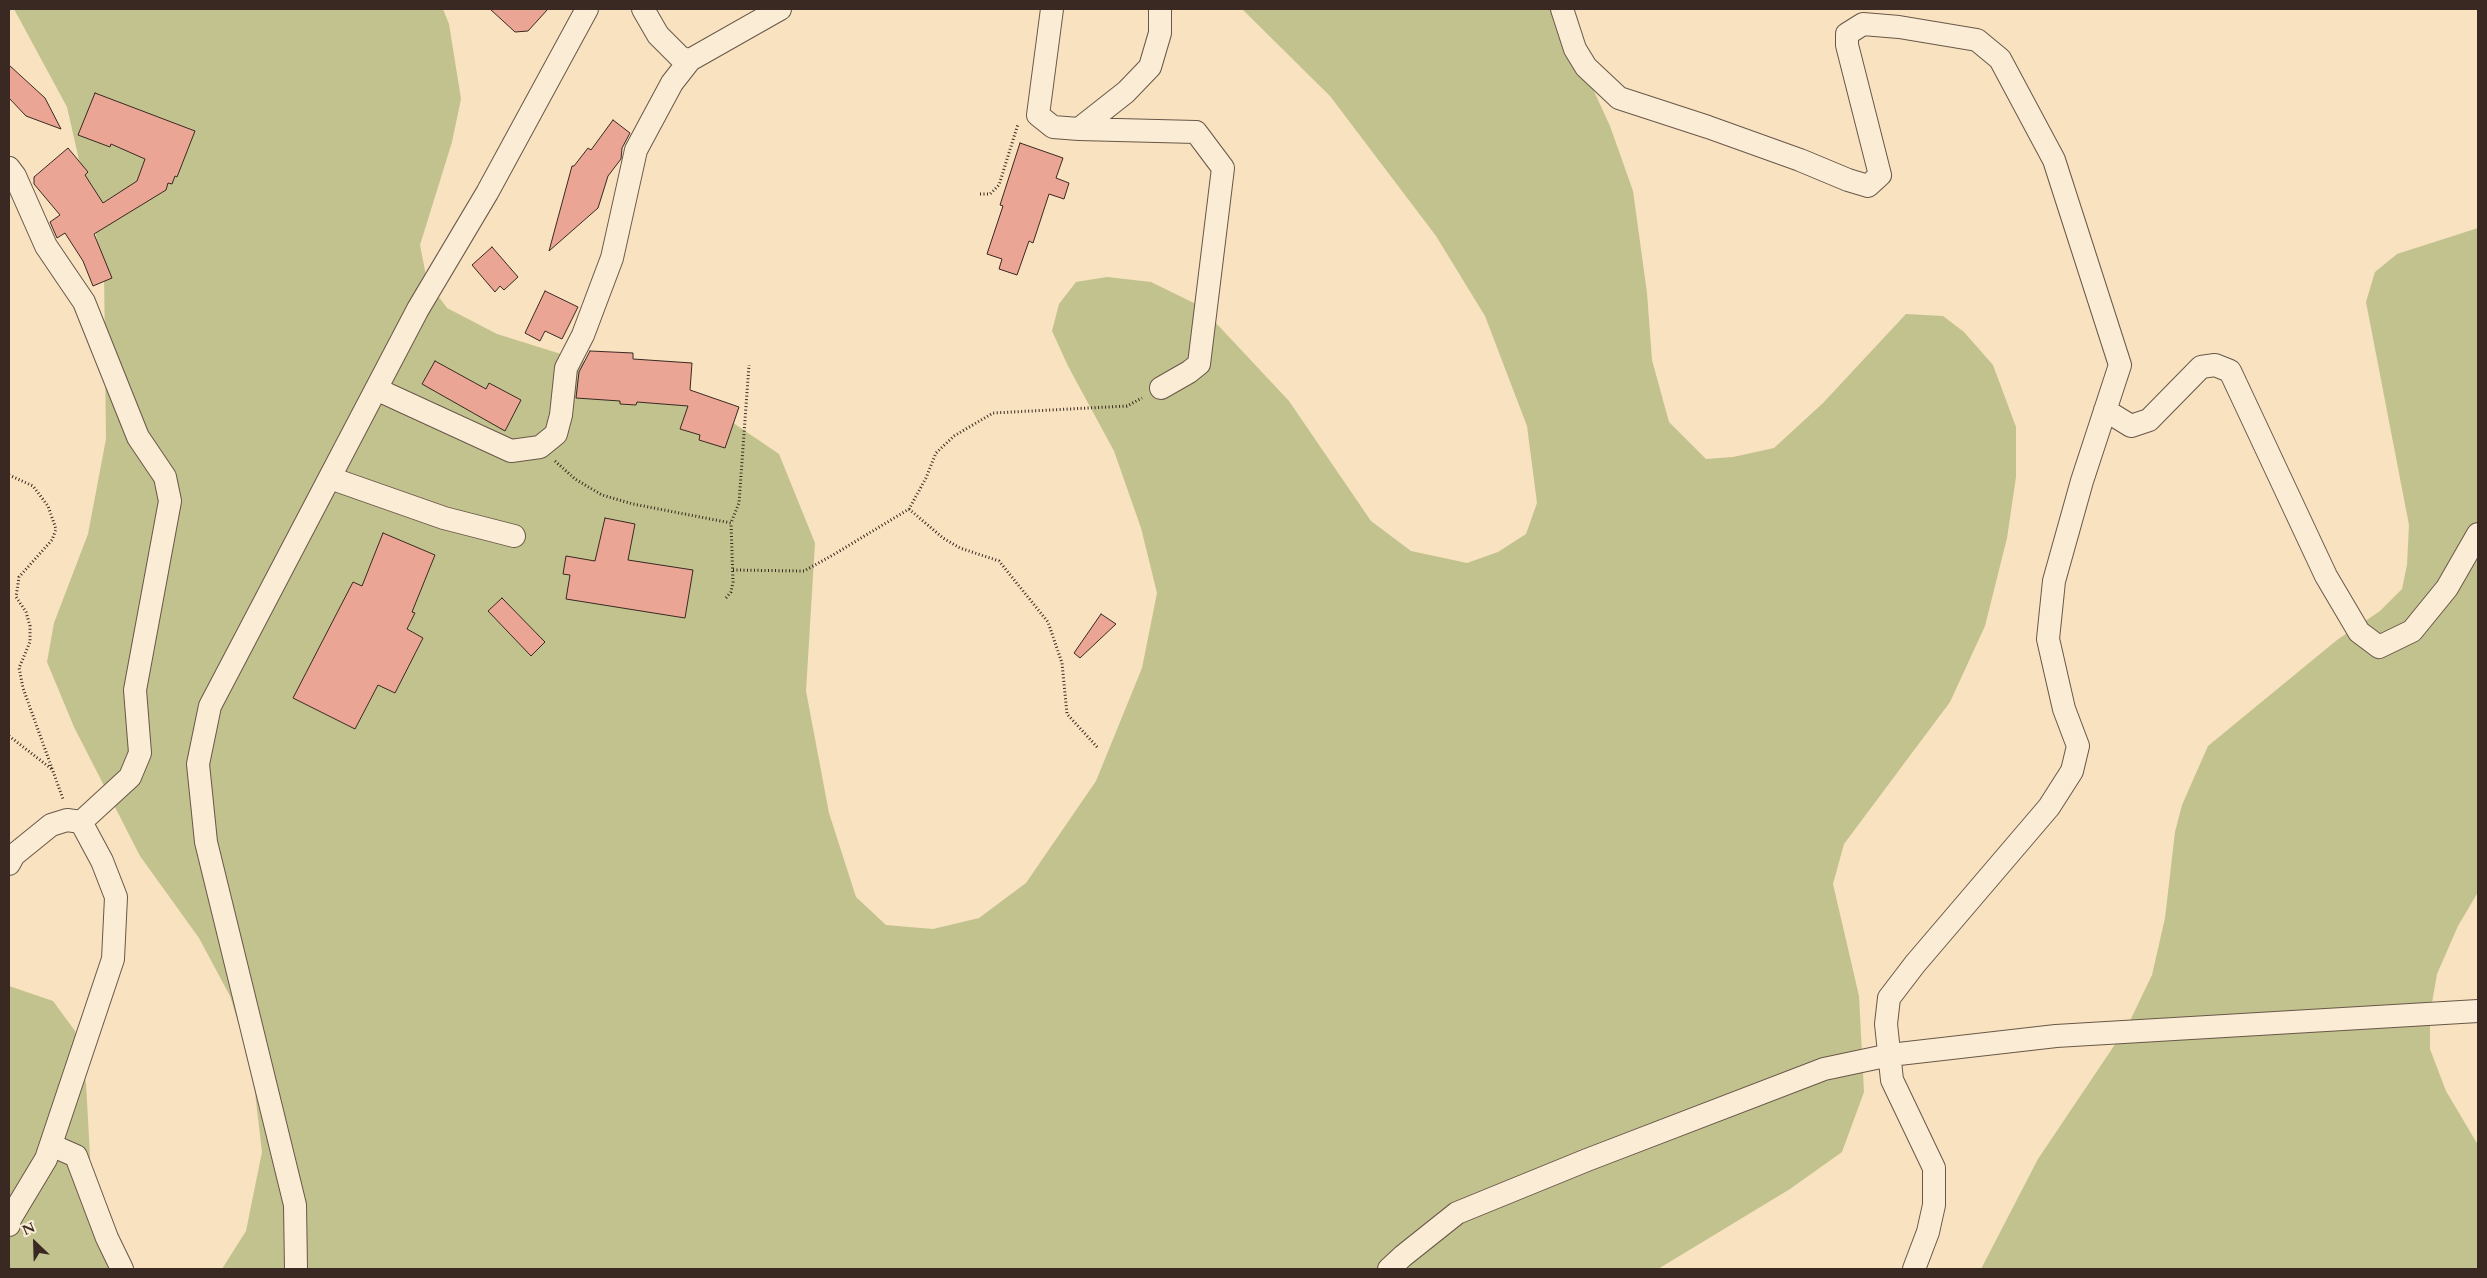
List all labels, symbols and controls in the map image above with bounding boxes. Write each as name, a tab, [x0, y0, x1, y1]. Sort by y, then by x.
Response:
north arrow	[10, 1218, 60, 1268]
text: N	[19, 1218, 38, 1240]

